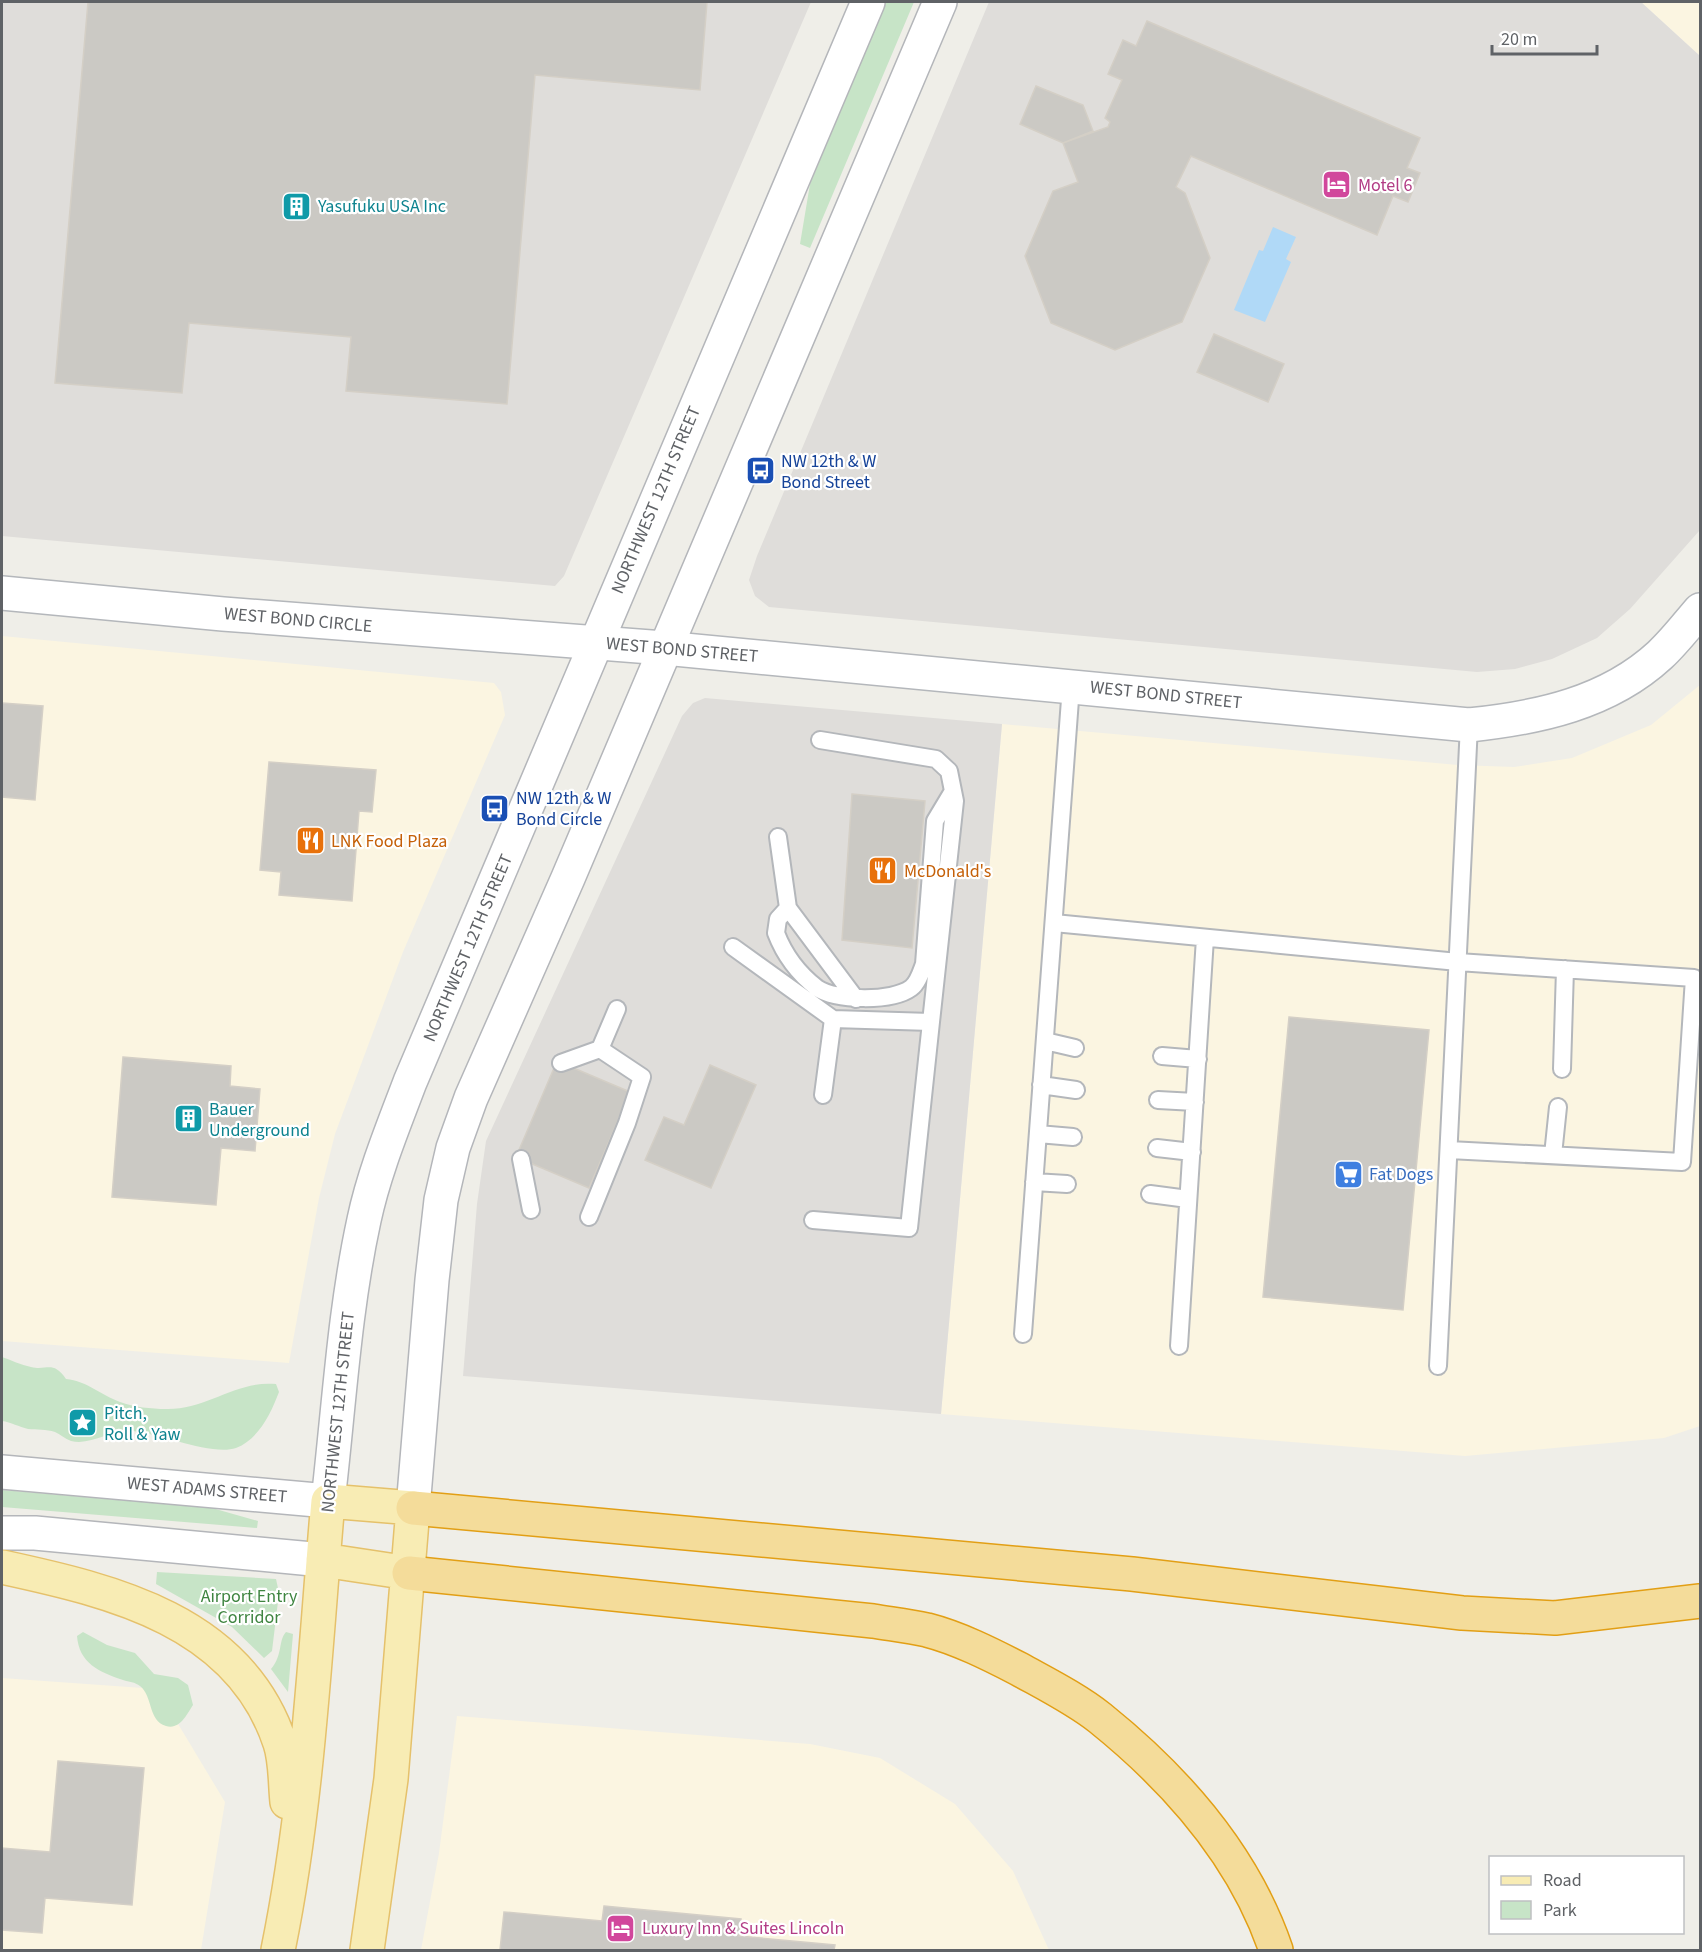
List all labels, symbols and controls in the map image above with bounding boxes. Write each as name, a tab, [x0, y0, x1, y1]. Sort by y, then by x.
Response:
scale bar	[1492, 18, 1597, 56]
text: 20 m	[1501, 27, 1537, 52]
hotel icon: Motel 6	[1321, 169, 1353, 201]
place label: Motel 6	[1358, 173, 1412, 198]
building icon: Yasufuku USA Inc	[281, 190, 313, 222]
place label: Yasufuku USA Inc	[317, 194, 446, 219]
street label: NORTHWEST 12TH STREET	[605, 402, 707, 598]
place label: NW 12th & W Bond Street	[781, 449, 876, 495]
bus stop icon: NW 12th & W Bond Street	[744, 455, 776, 487]
street label: WEST BOND CIRCLE	[223, 601, 373, 639]
street label: WEST BOND STREET	[605, 631, 760, 669]
street label: WEST BOND STREET	[1089, 675, 1244, 715]
place label: NW 12th & W Bond Circle	[516, 786, 611, 832]
bus stop icon: NW 12th & W Bond Circle	[479, 792, 511, 824]
restaurant icon: LNK Food Plaza	[294, 825, 326, 857]
place label: LNK Food Plaza	[331, 829, 447, 854]
street label: NORTHWEST 12TH STREET	[417, 850, 519, 1046]
restaurant icon: McDonald's	[867, 855, 899, 887]
place label: McDonald's	[904, 859, 991, 884]
place label: Bauer Underground	[209, 1097, 310, 1143]
building icon: Bauer Underground	[172, 1103, 204, 1135]
supermarket icon: Fat Dogs	[1332, 1158, 1364, 1190]
place label: Fat Dogs	[1369, 1162, 1433, 1187]
street label: NORTHWEST 12TH STREET	[315, 1310, 361, 1514]
place label: Pitch, Roll & Yaw	[104, 1401, 181, 1447]
place icon: Pitch, Roll & Yaw	[67, 1407, 99, 1439]
street label: WEST ADAMS STREET	[126, 1471, 288, 1509]
park label: Airport Entry Corridor	[201, 1584, 298, 1630]
legend	[1489, 1856, 1684, 1934]
text: Road	[1543, 1868, 1582, 1893]
text: Park	[1543, 1898, 1577, 1923]
hotel icon: Luxury Inn & Suites Lincoln	[605, 1912, 637, 1944]
place label: Luxury Inn & Suites Lincoln	[642, 1916, 844, 1941]

